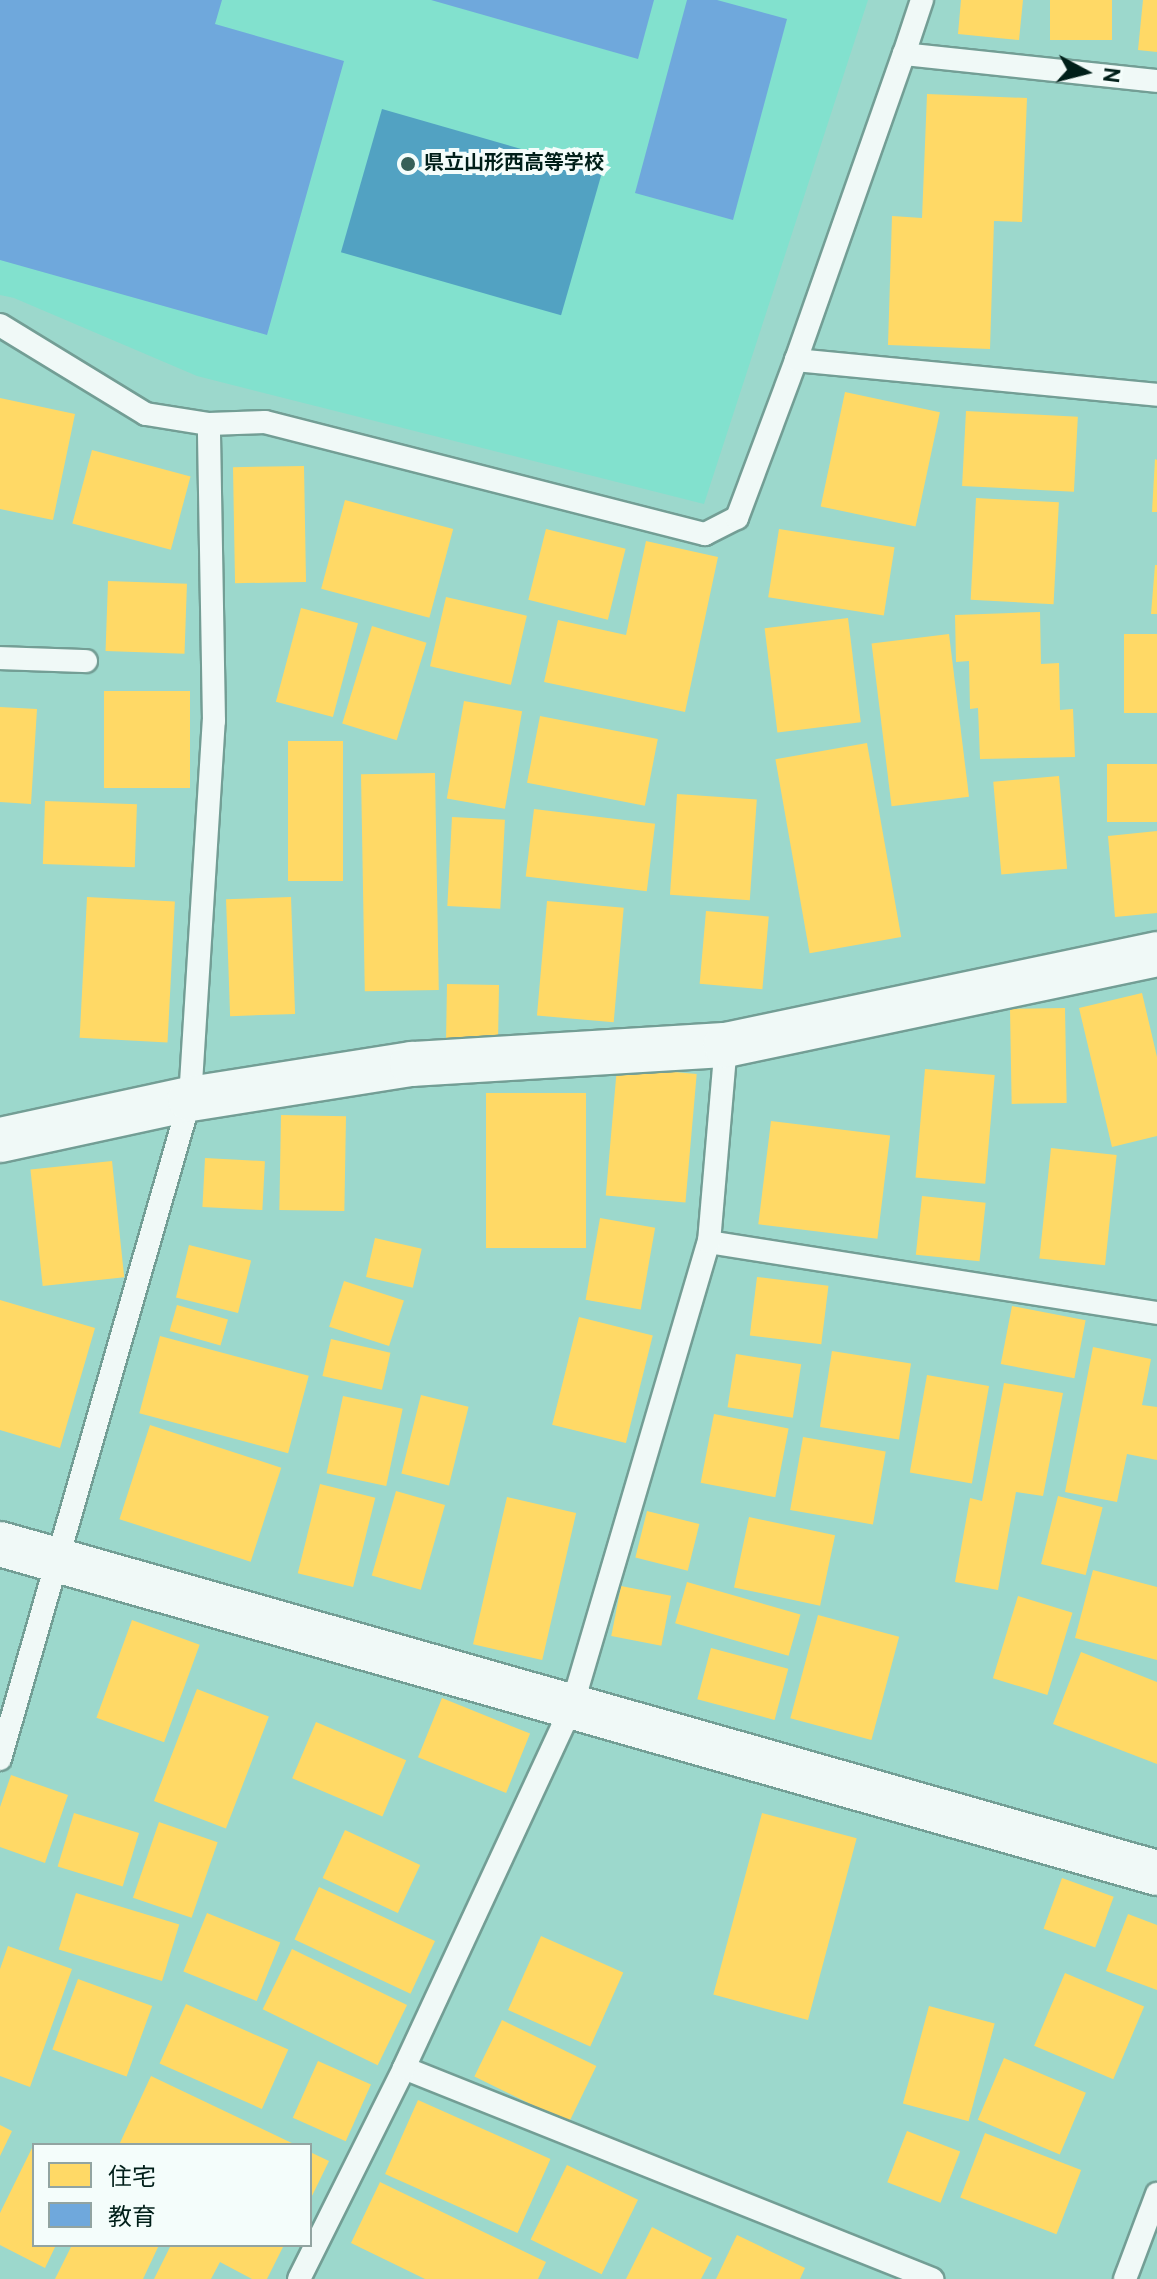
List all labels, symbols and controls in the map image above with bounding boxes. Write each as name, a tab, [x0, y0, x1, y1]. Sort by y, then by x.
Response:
north arrow	[1045, 32, 1125, 112]
text: N	[1095, 65, 1124, 84]
place label: 県立山形西高等学校	[424, 152, 604, 176]
marker: 県立山形西高等学校	[399, 155, 417, 173]
legend	[32, 2143, 312, 2247]
text: 住宅	[108, 2164, 156, 2194]
text: 教育	[108, 2204, 156, 2234]

